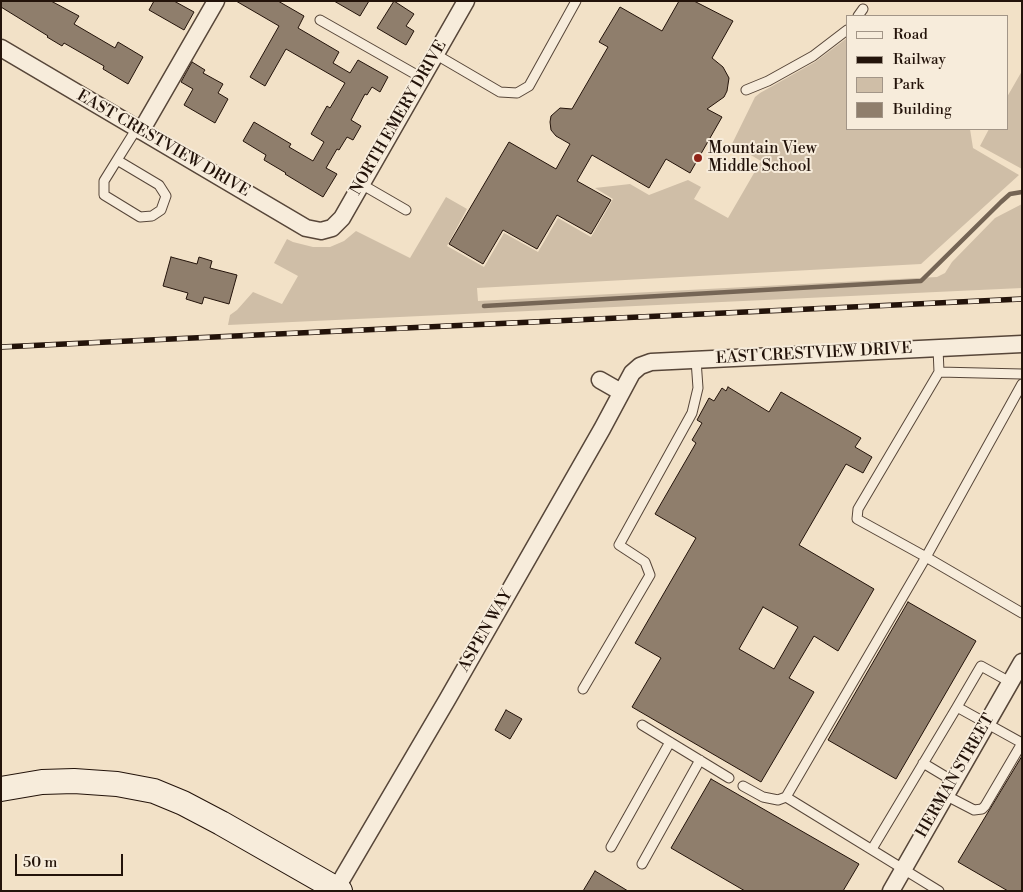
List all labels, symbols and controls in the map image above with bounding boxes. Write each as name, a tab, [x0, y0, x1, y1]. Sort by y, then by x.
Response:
legend	[846, 15, 1008, 130]
text: Road	[893, 25, 928, 44]
street label: NORTH EMERY DRIVE	[347, 37, 451, 199]
text: Railway	[893, 50, 946, 69]
text: Park	[893, 75, 924, 94]
street label: EAST CRESTVIEW DRIVE	[73, 87, 253, 201]
text: Building	[893, 100, 952, 119]
place label: Mountain View Middle School	[708, 139, 817, 177]
marker: Mountain View Middle School	[692, 152, 704, 164]
street label: EAST CRESTVIEW DRIVE	[715, 339, 913, 369]
street label: ASPEN WAY	[455, 587, 517, 675]
street label: HERMAN STREET	[913, 711, 999, 841]
scale bar	[18, 844, 125, 876]
text: 50 m	[23, 853, 57, 872]

